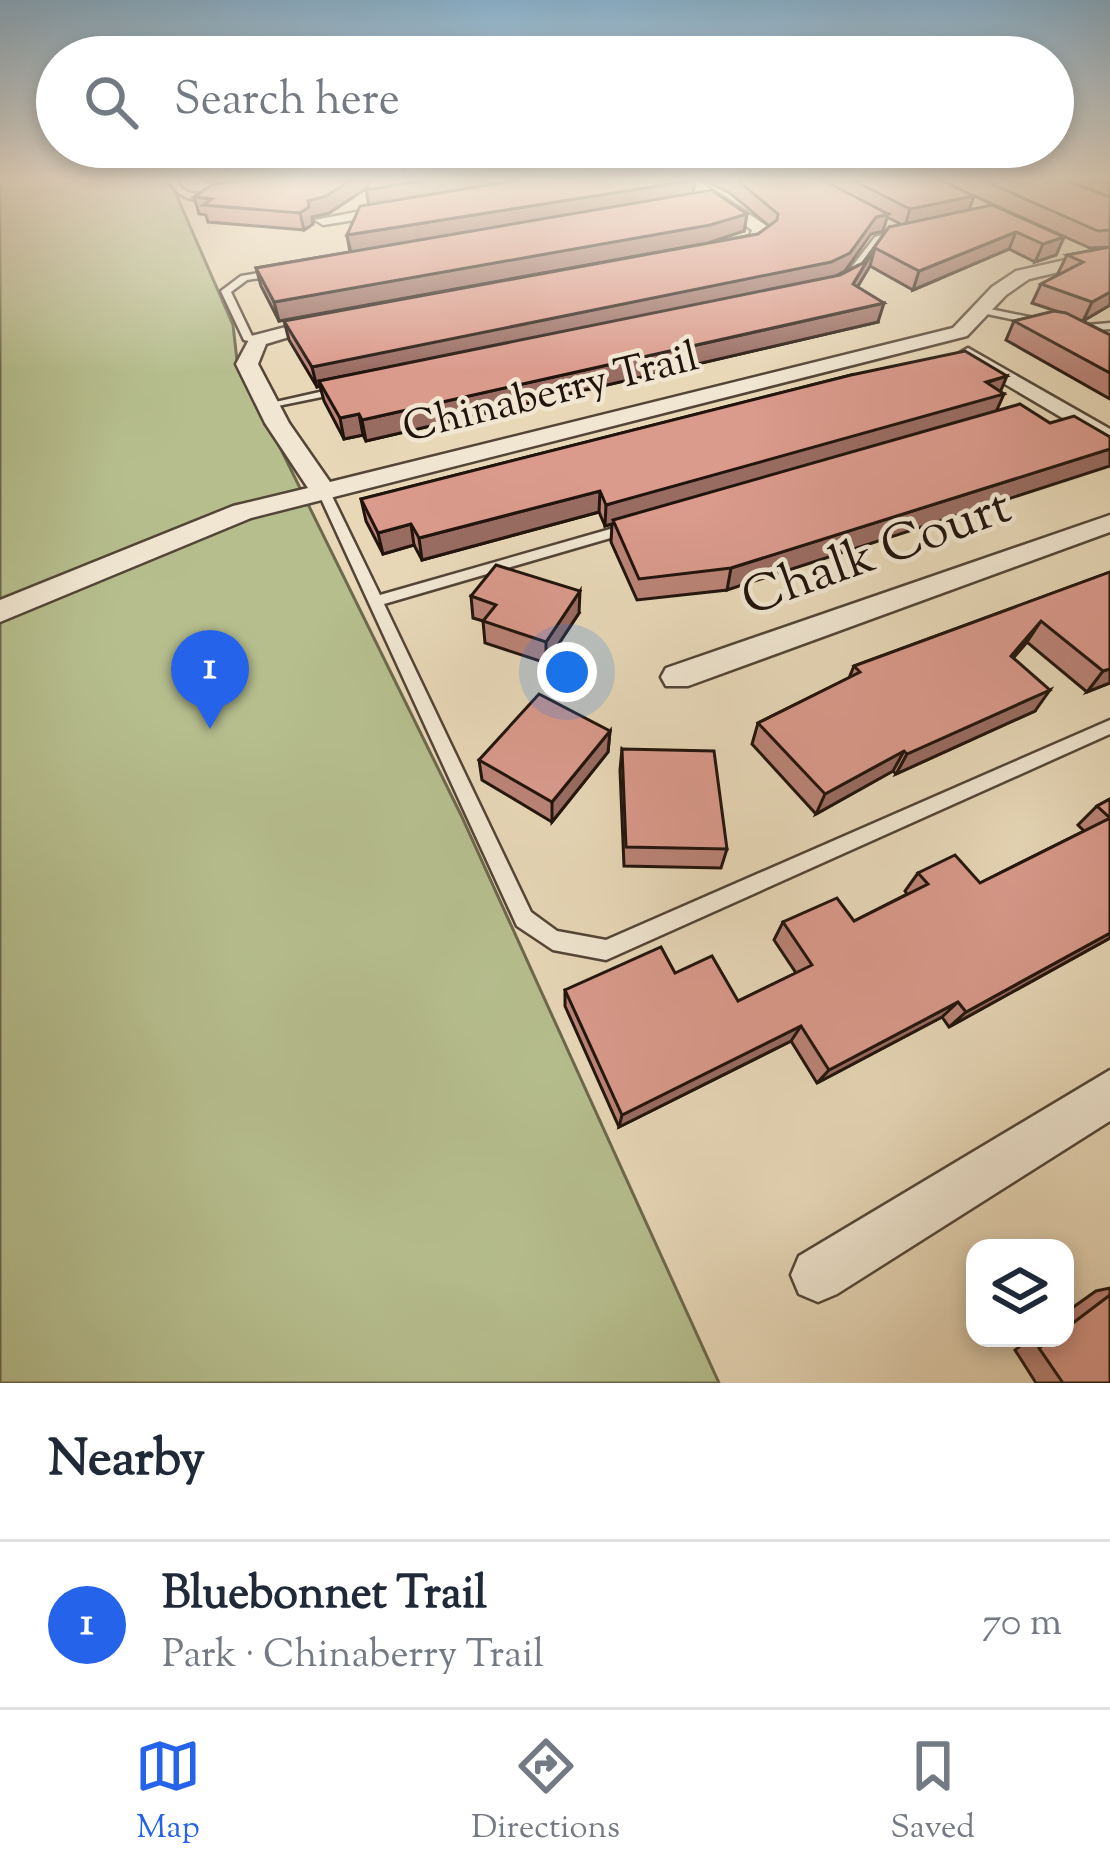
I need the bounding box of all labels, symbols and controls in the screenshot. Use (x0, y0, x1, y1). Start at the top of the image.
search box (36, 36, 1074, 168)
icon: search (78, 69, 144, 135)
text: Search here (174, 70, 400, 135)
street label: Chinaberry Trail (397, 329, 705, 461)
street label: Chalk Court (732, 473, 1022, 637)
pin: 1 (171, 630, 249, 729)
your location (537, 642, 597, 702)
map controls (966, 1239, 1074, 1347)
button: layers (966, 1239, 1074, 1347)
text: Nearby (48, 1425, 205, 1498)
text: Bluebonnet Trail (162, 1564, 487, 1629)
text: 1 (80, 1597, 94, 1653)
text: 70 m (982, 1597, 1062, 1653)
text: Park · Chinaberry Trail (162, 1629, 544, 1685)
tab: Map (135, 1733, 201, 1853)
tab: Directions (471, 1733, 620, 1853)
tab: Saved (890, 1733, 975, 1853)

